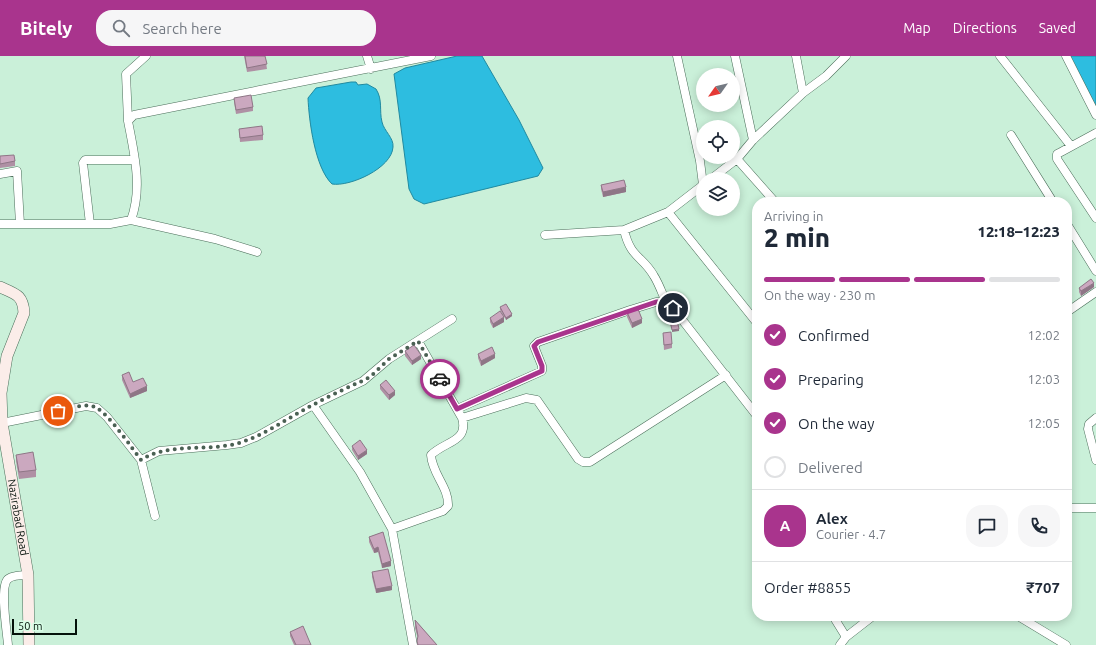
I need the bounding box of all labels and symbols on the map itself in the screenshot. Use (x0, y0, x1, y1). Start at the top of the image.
north arrow (696, 68, 740, 112)
pin (656, 291, 690, 325)
courier (420, 359, 460, 399)
pin (41, 394, 75, 428)
street label: Nazirabad Road (6, 478, 31, 557)
scale bar (12, 617, 77, 636)

